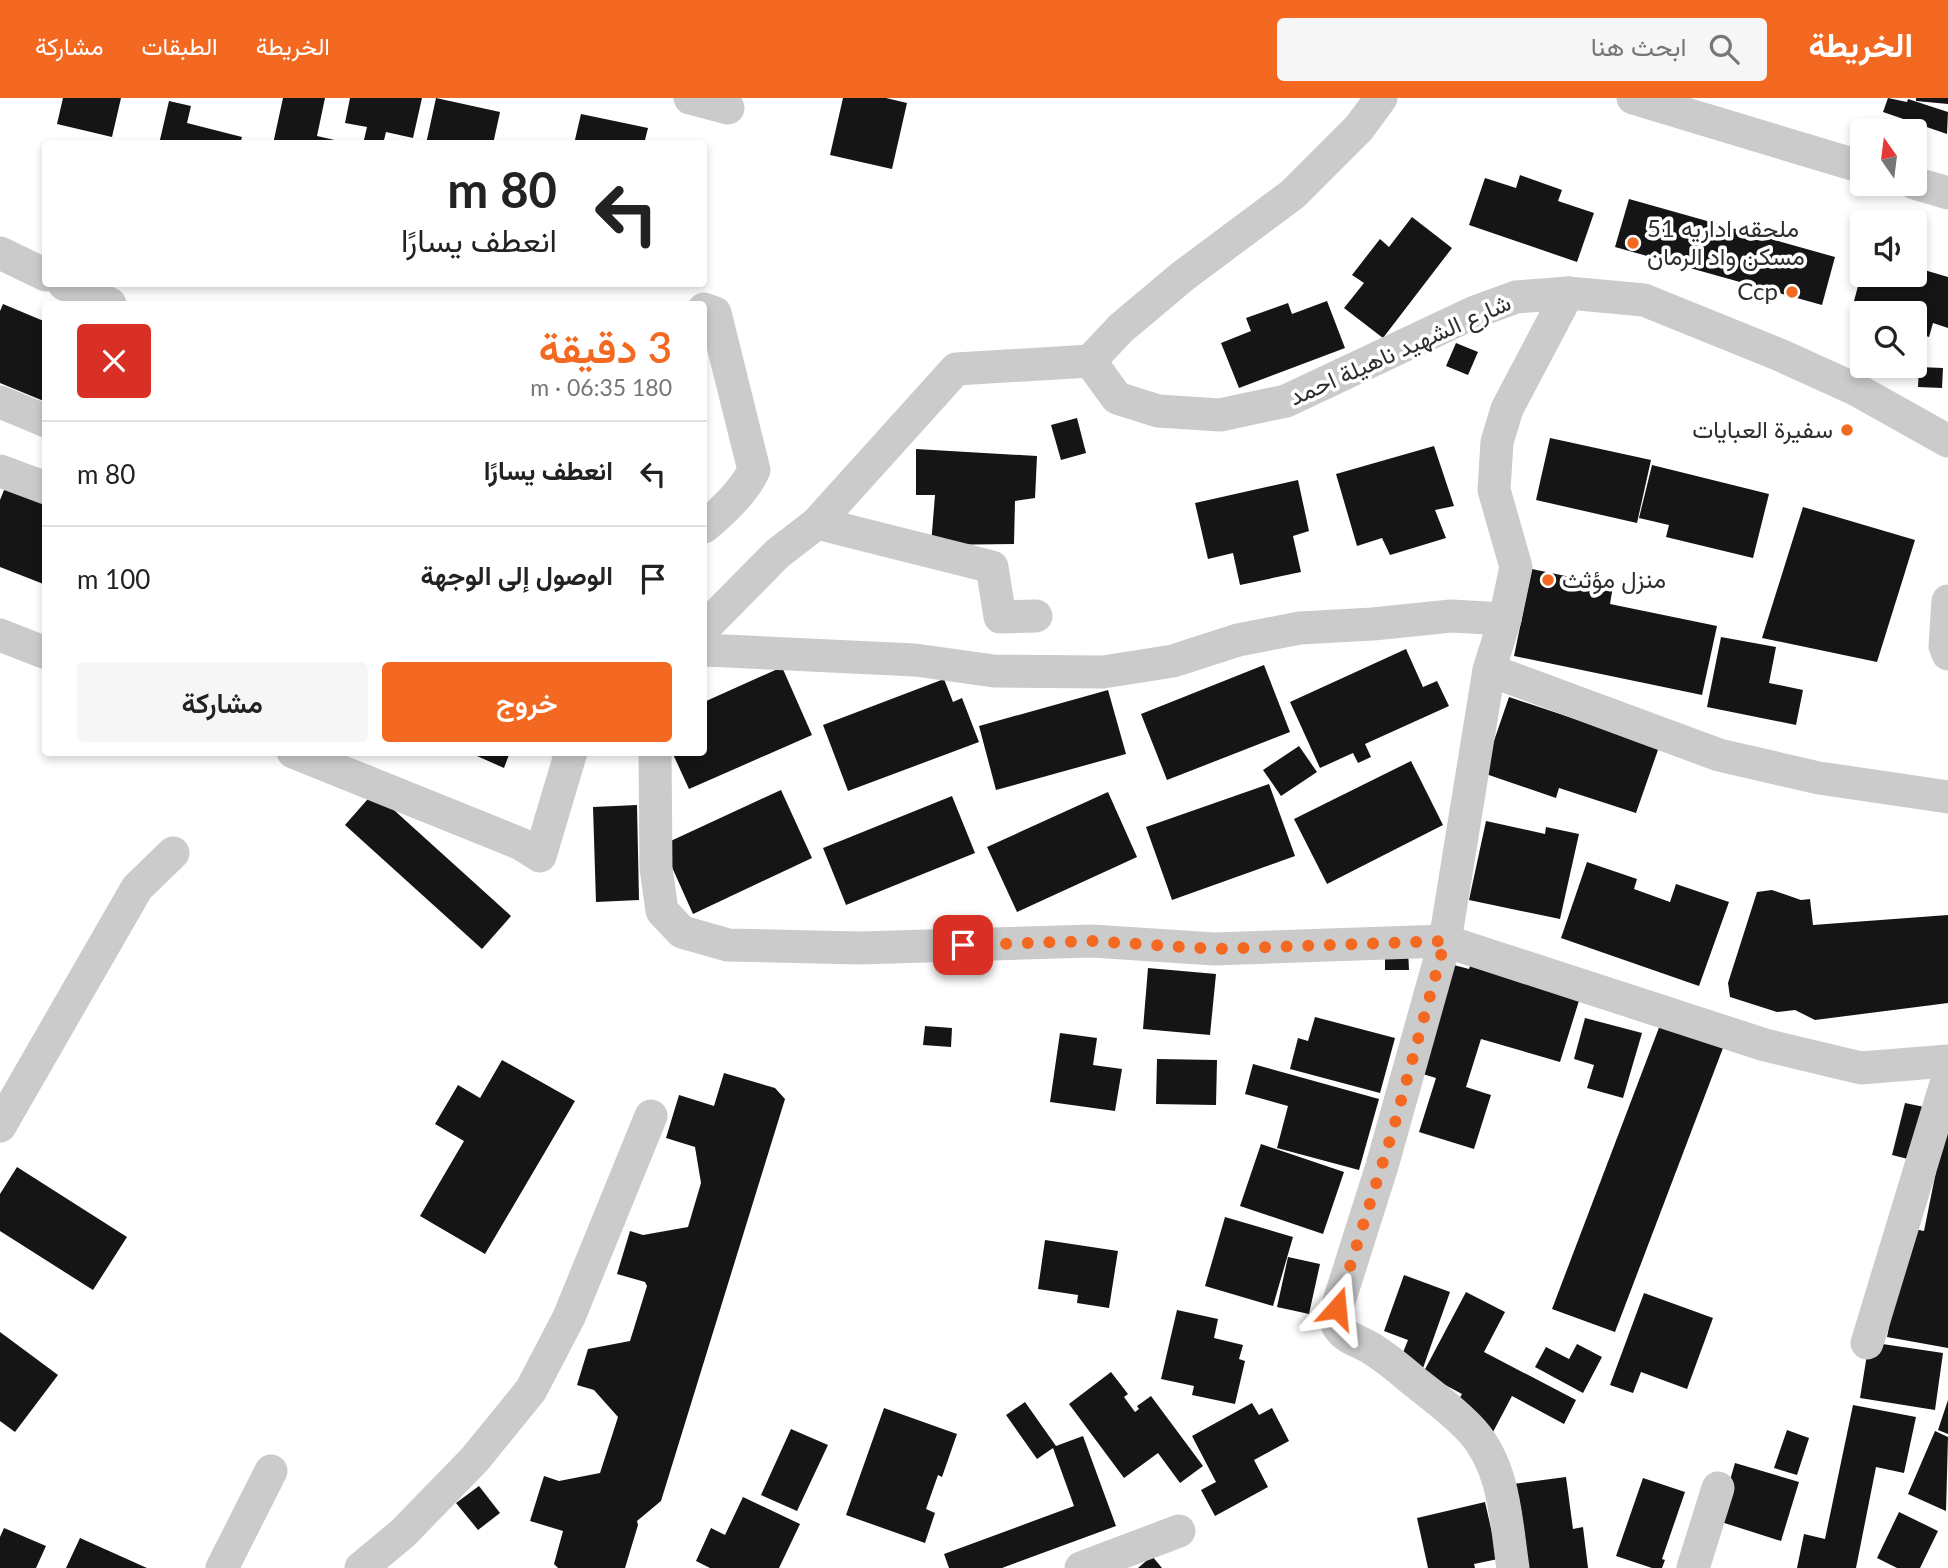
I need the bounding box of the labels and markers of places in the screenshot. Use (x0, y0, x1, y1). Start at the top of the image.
place label: ملحقه اداريه 51 مسكن واد الرمان (1647, 213, 1805, 272)
marker: ملحقه اداريه 51 مسكن واد الرمان (1625, 235, 1641, 251)
place label: Ccp (1737, 276, 1778, 305)
marker: Ccp (1784, 284, 1800, 300)
place label: سفيرة العبايات (1692, 414, 1833, 445)
marker: سفيرة العبايات (1839, 422, 1855, 438)
place label: منزل مؤثث (1562, 564, 1666, 595)
marker: منزل مؤثث (1540, 572, 1556, 588)
pin (933, 915, 993, 975)

